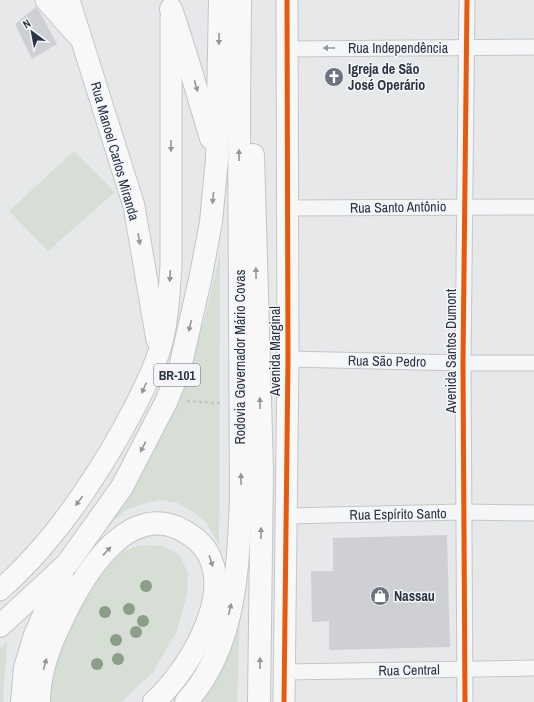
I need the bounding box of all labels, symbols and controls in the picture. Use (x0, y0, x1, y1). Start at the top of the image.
north arrow (12, 12, 52, 52)
text: N (20, 16, 33, 31)
one-way arrow (216, 33, 222, 46)
street label: Rua Independência (348, 39, 449, 57)
one-way arrow (322, 45, 335, 51)
place label: Igreja de São José Operário (348, 60, 425, 94)
church icon: Igreja de São José Operário (323, 66, 345, 88)
street label: Rua Manoel Carlos Miranda (87, 80, 144, 223)
one-way arrow (193, 80, 199, 92)
one-way arrow (168, 140, 174, 153)
one-way arrow (236, 148, 242, 161)
one-way arrow (210, 192, 216, 204)
street label: Rua Santo Antônio (350, 197, 446, 217)
one-way arrow (136, 233, 142, 245)
one-way arrow (253, 267, 260, 279)
street label: Rodovia Governador Mário Covas (231, 269, 249, 444)
one-way arrow (167, 270, 173, 283)
street label: Avenida Santos Dumont (442, 289, 460, 414)
street label: Avenida Marginal (266, 306, 284, 397)
one-way arrow (186, 320, 192, 332)
street label: Rua São Pedro (348, 351, 426, 371)
road number: BR-101 (154, 364, 200, 386)
one-way arrow (140, 382, 147, 394)
one-way arrow (257, 396, 263, 409)
one-way arrow (140, 441, 146, 452)
one-way arrow (237, 473, 244, 485)
one-way arrow (75, 495, 83, 506)
street label: Rua Espírito Santo (349, 504, 447, 524)
one-way arrow (258, 526, 264, 539)
one-way arrow (102, 546, 112, 556)
one-way arrow (208, 555, 214, 567)
shop icon: Nassau (369, 585, 391, 607)
place label: Nassau (394, 587, 435, 605)
one-way arrow (228, 602, 234, 615)
one-way arrow (42, 657, 48, 669)
one-way arrow (256, 657, 263, 669)
street label: Rua Central (378, 660, 440, 680)

